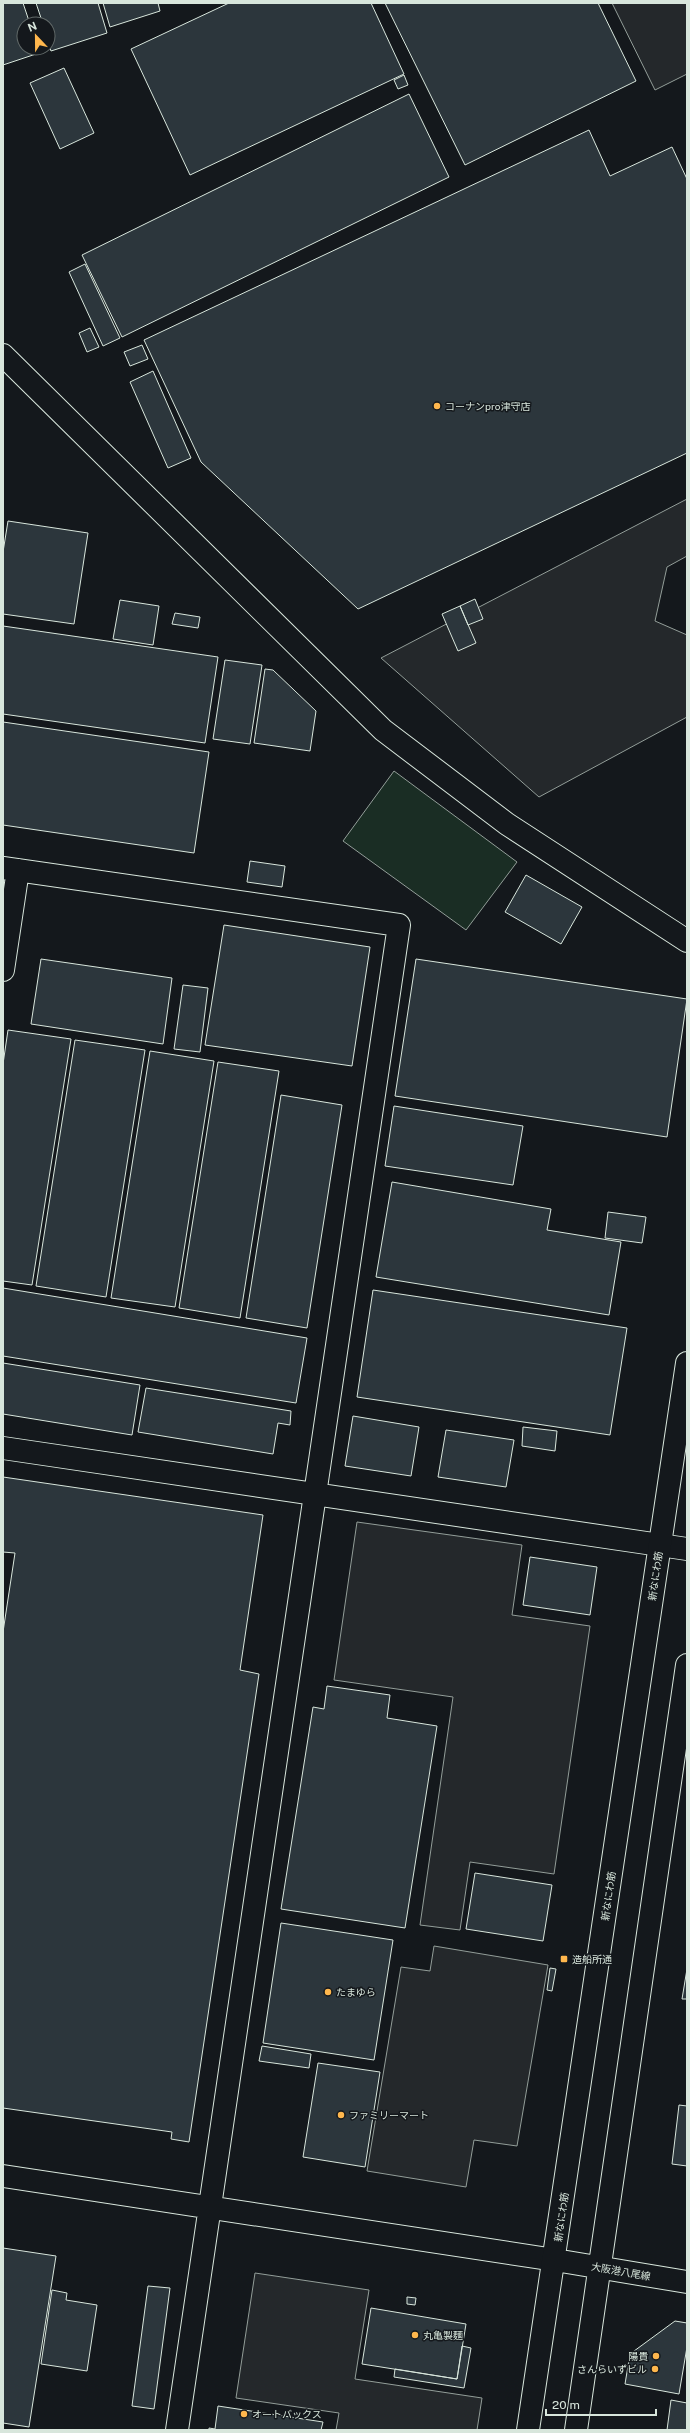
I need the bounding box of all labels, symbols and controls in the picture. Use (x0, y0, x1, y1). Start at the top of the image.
north arrow (16, 16, 56, 56)
text: N (26, 20, 38, 34)
place label: コーナンpro津守店 (445, 400, 530, 412)
marker: コーナンpro津守店 (432, 401, 442, 411)
street label: 新なにわ筋 (646, 1550, 664, 1602)
street label: 新なにわ筋 (599, 1870, 617, 1922)
place label: 造船所通 (572, 1953, 612, 1965)
marker: 造船所通 (559, 1954, 569, 1964)
place label: たまゆら (336, 1986, 376, 1998)
marker: たまゆら (323, 1987, 333, 1997)
place label: ファミリーマート (349, 2109, 429, 2121)
marker: ファミリーマート (336, 2110, 346, 2120)
street label: 新なにわ筋 (552, 2191, 570, 2243)
street label: 大阪港八尾線 (590, 2260, 652, 2282)
place label: 丸亀製麵 (423, 2329, 463, 2341)
marker: 丸亀製麵 (410, 2330, 420, 2340)
place label: 陽貴 (628, 2350, 648, 2362)
marker: 陽貴 (651, 2351, 661, 2361)
place label: さんらいずビル (577, 2363, 647, 2375)
marker: さんらいずビル (650, 2364, 660, 2374)
scale bar (546, 2391, 656, 2417)
text: 20 m (552, 2398, 580, 2412)
place label: オートバックス (252, 2408, 322, 2420)
marker: オートバックス (239, 2409, 249, 2419)

